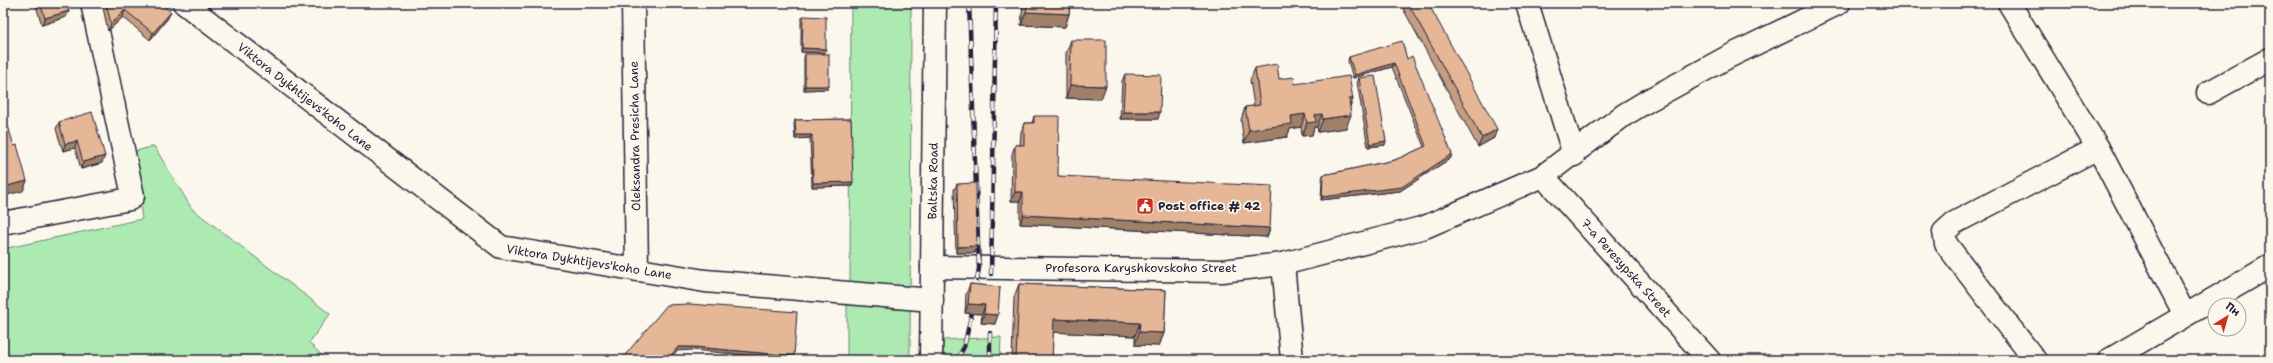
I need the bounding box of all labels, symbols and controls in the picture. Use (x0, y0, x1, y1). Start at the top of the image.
street label: Viktora Dykhtijevs'koho Lane (234, 39, 376, 155)
street label: Oleksandra Presicha Lane (626, 61, 644, 211)
street label: Baltska Road (924, 142, 942, 220)
public building icon: Post office # 42 (1135, 196, 1155, 216)
place label: Post office # 42 (1158, 198, 1261, 214)
street label: 7-a Peresypska Street (1577, 215, 1675, 321)
street label: Viktora Dykhtijevs'koho Lane (505, 241, 673, 283)
street label: Profesora Karyshkovskoho Street (1045, 260, 1237, 276)
north arrow (2207, 297, 2247, 337)
text: Пн (2222, 299, 2243, 320)

